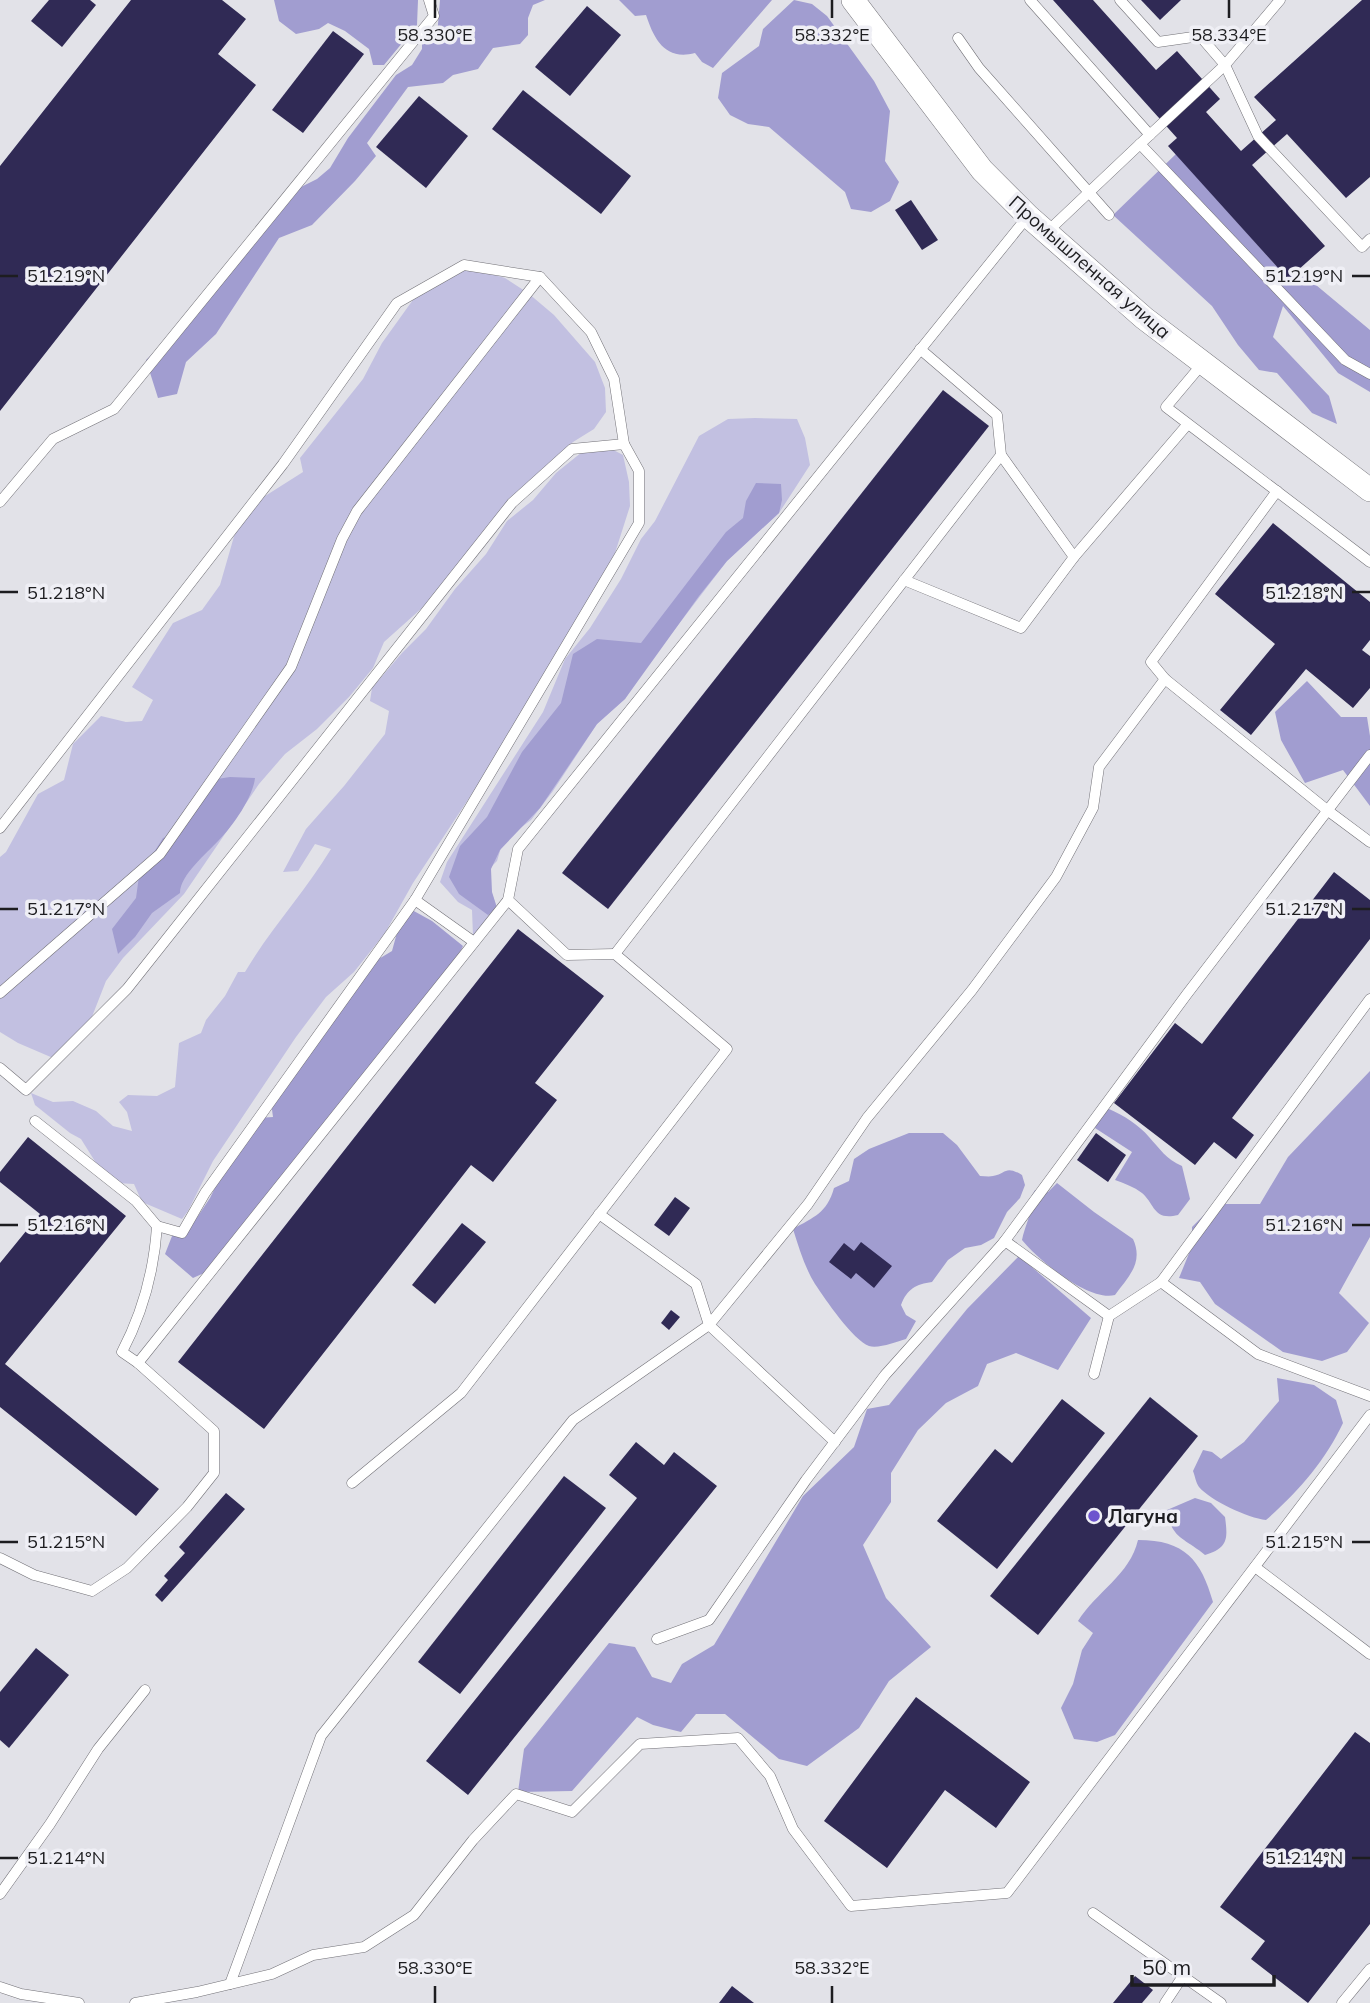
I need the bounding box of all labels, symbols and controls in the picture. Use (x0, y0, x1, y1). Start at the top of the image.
text: 58.330°E (397, 23, 473, 46)
text: 58.332°E (794, 23, 870, 46)
text: 58.334°E (1191, 23, 1267, 46)
street label: Промышленная улица (1004, 190, 1176, 344)
text: 51.219°N (27, 264, 105, 287)
text: 51.219°N (1265, 264, 1343, 287)
text: 51.218°N (27, 581, 105, 604)
text: 51.218°N (1265, 581, 1343, 604)
text: 51.217°N (27, 897, 105, 920)
text: 51.217°N (1265, 897, 1343, 920)
text: 51.216°N (27, 1213, 105, 1236)
text: 51.216°N (1265, 1213, 1343, 1236)
place label: Лагуна (1108, 1504, 1178, 1528)
marker: Лагуна (1086, 1508, 1102, 1524)
text: 51.215°N (27, 1530, 105, 1553)
text: 51.215°N (1265, 1530, 1343, 1553)
text: 51.214°N (27, 1846, 105, 1869)
text: 51.214°N (1265, 1846, 1343, 1869)
scale bar (1132, 1944, 1274, 1988)
text: 50 m (1142, 1954, 1191, 1980)
text: 58.330°E (397, 1956, 473, 1979)
text: 58.332°E (794, 1956, 870, 1979)

